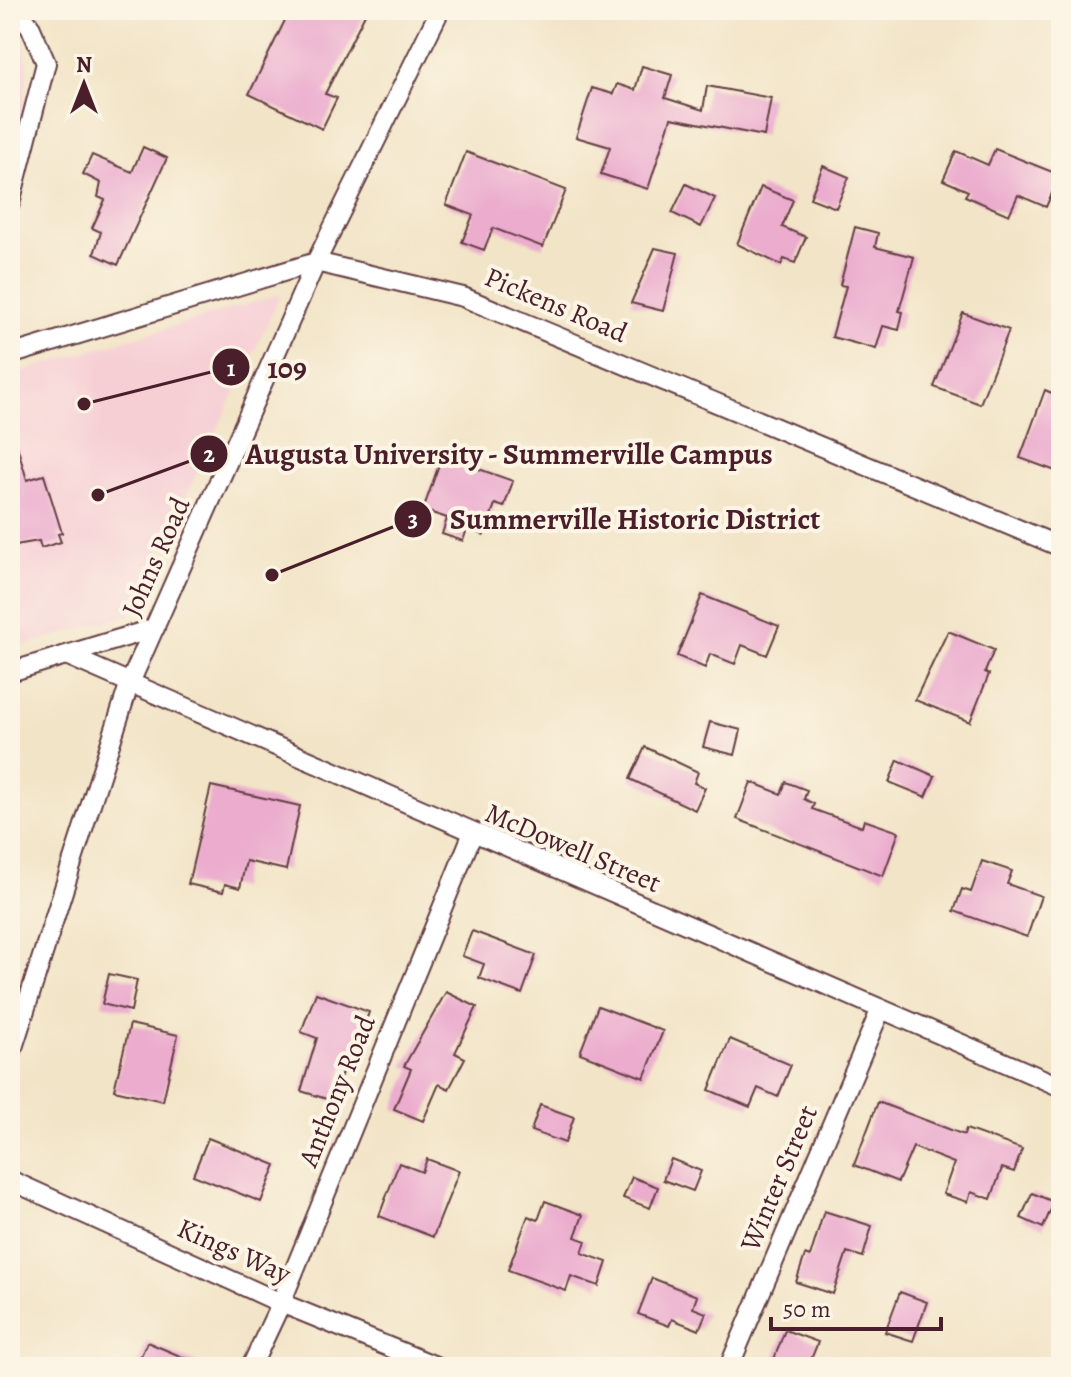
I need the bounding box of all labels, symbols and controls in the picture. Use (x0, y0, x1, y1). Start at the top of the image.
north arrow (44, 44, 124, 124)
text: N (76, 50, 92, 80)
street label: Pickens Road (479, 258, 634, 352)
callout: 109 (211, 340, 323, 394)
text: 109 (267, 348, 307, 388)
text: 1 (227, 352, 236, 384)
callout: Augusta University - Summerville Campus (189, 427, 789, 481)
text: Augusta University - Summerville Campus (244, 434, 773, 474)
text: 2 (203, 438, 215, 470)
street label: Johns Road (113, 490, 200, 623)
callout: Summerville Historic District (393, 492, 836, 546)
text: Summerville Historic District (450, 499, 820, 539)
text: 3 (408, 503, 418, 535)
street label: McDowell Street (479, 794, 667, 902)
street label: Anthony Road (289, 1009, 385, 1173)
street label: Winter Street (731, 1099, 827, 1258)
street label: Kings Way (171, 1209, 297, 1293)
scale bar (771, 1281, 941, 1331)
text: 50 m (783, 1293, 831, 1325)

